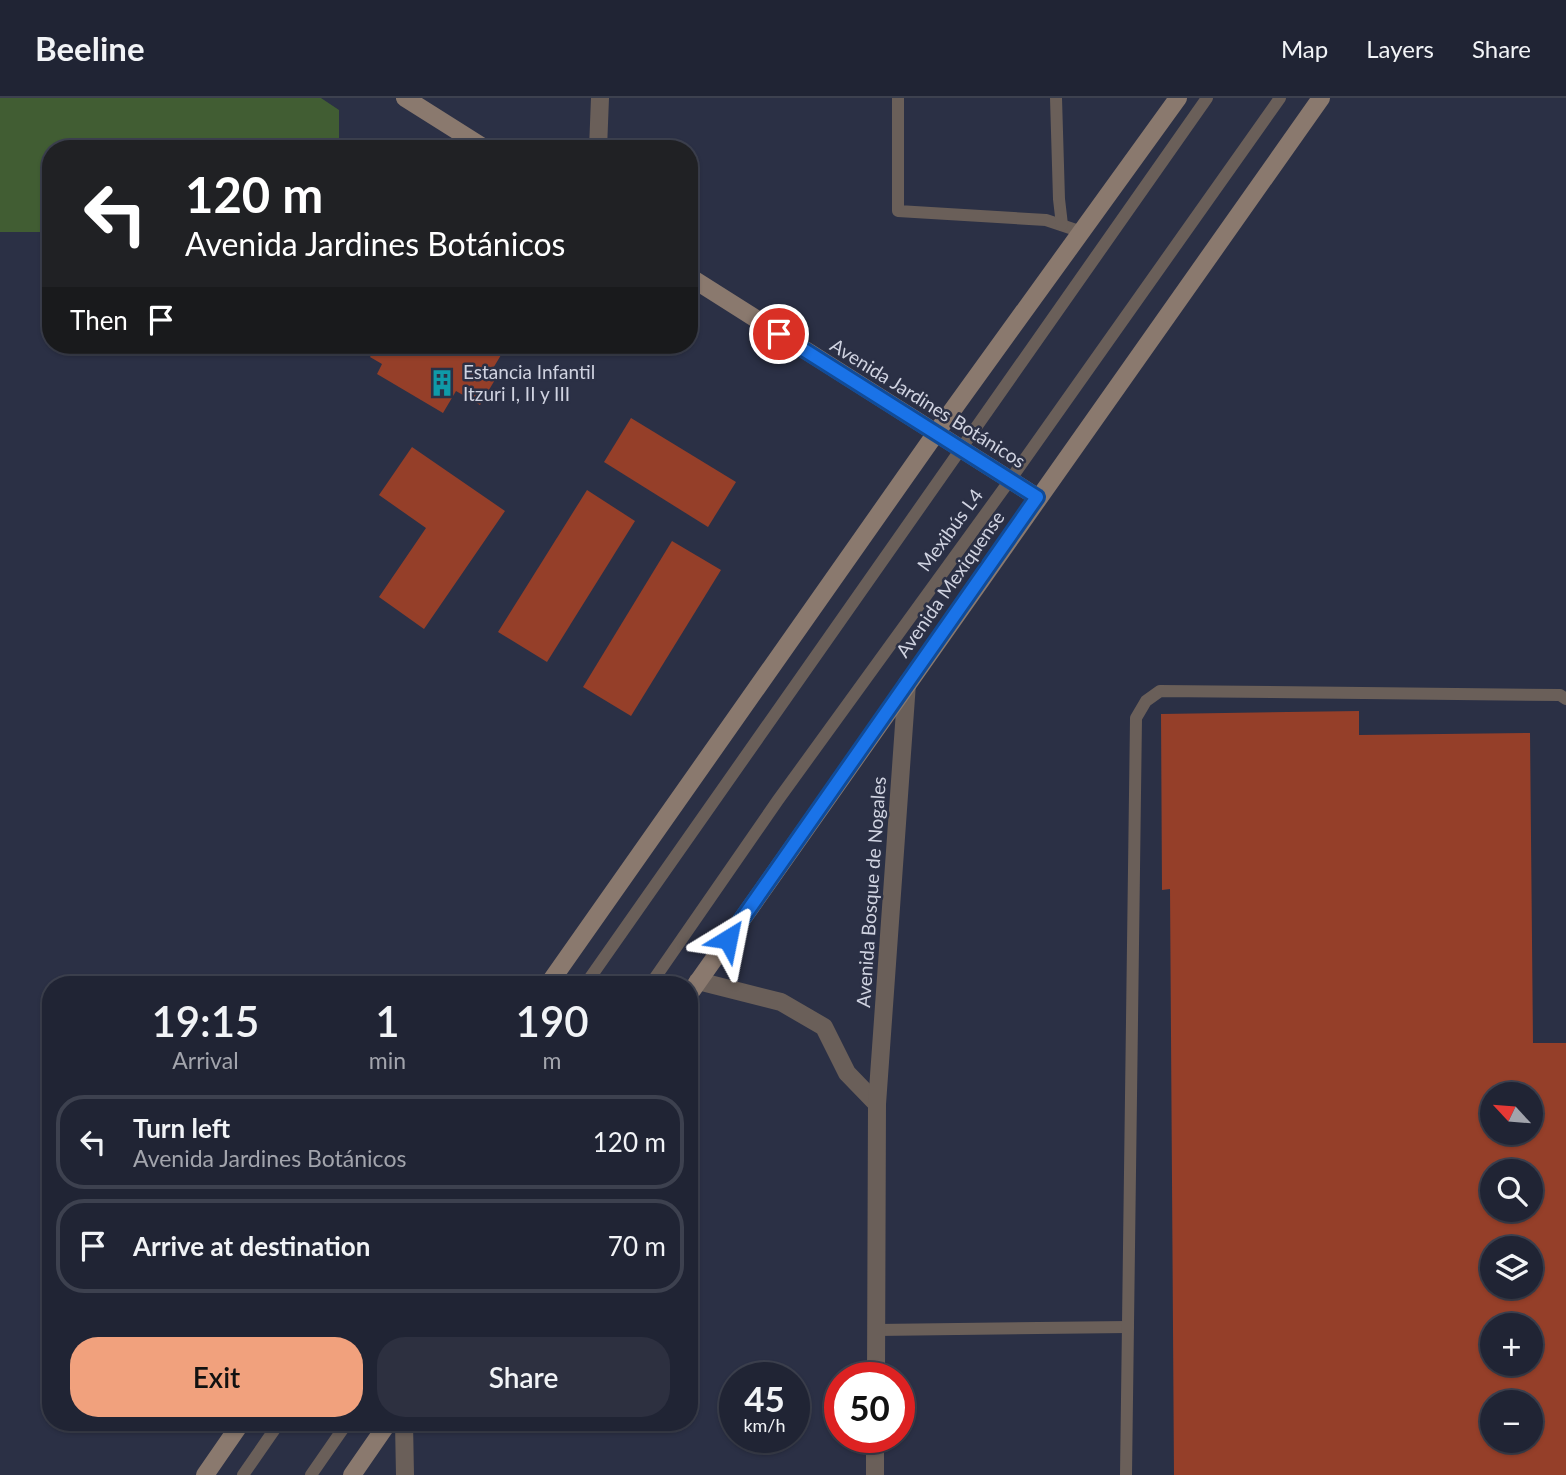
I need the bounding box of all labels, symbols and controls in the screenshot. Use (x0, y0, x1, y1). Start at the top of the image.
text: Beeline (35, 28, 145, 68)
text: Map (1281, 34, 1328, 63)
text: Layers (1366, 34, 1434, 63)
text: Share (1472, 34, 1531, 63)
text: 120 m (185, 165, 323, 223)
icon: left (70, 168, 161, 259)
text: Avenida Jardines Botánicos (185, 224, 565, 263)
icon: arrive (142, 301, 180, 339)
text: Then (70, 304, 128, 336)
pin (749, 304, 809, 364)
icon: arrive (760, 315, 798, 353)
street label: Avenida Jardines Botánicos (826, 333, 1030, 472)
place label: Estancia Infantil Itzuri I, II y III (463, 360, 595, 405)
building icon: Estancia Infantil Itzuri I, II y III (427, 368, 457, 398)
street label: Mexibús L4 (912, 484, 987, 575)
street label: Avenida Mexiquense (891, 506, 1009, 661)
street label: Avenida Bosque de Nogales (851, 776, 890, 1008)
position arrow (691, 902, 765, 976)
text: 19:15 (151, 996, 259, 1046)
text: 1 (375, 996, 400, 1046)
text: 190 (516, 996, 589, 1046)
text: Arrival (172, 1046, 239, 1074)
text: min (369, 1046, 406, 1074)
text: m (543, 1046, 562, 1074)
north arrow (1480, 1082, 1544, 1144)
map controls (1480, 1082, 1543, 1453)
text: Turn left (133, 1112, 230, 1144)
icon: left (74, 1123, 112, 1161)
text: 120 m (593, 1126, 666, 1158)
text: Avenida Jardines Botánicos (133, 1144, 406, 1172)
button: search (1480, 1159, 1543, 1222)
icon: arrive (74, 1227, 112, 1265)
text: Arrive at destination (133, 1230, 370, 1262)
text: 70 m (608, 1230, 666, 1262)
button: layers (1480, 1236, 1543, 1299)
button: + (1480, 1313, 1543, 1376)
button: Exit (70, 1337, 363, 1417)
button: Share (377, 1337, 670, 1417)
speed limit sign: 50 (824, 1362, 915, 1453)
text: 45 (744, 1377, 785, 1419)
button: − (1480, 1390, 1543, 1453)
text: km/h (743, 1414, 786, 1436)

